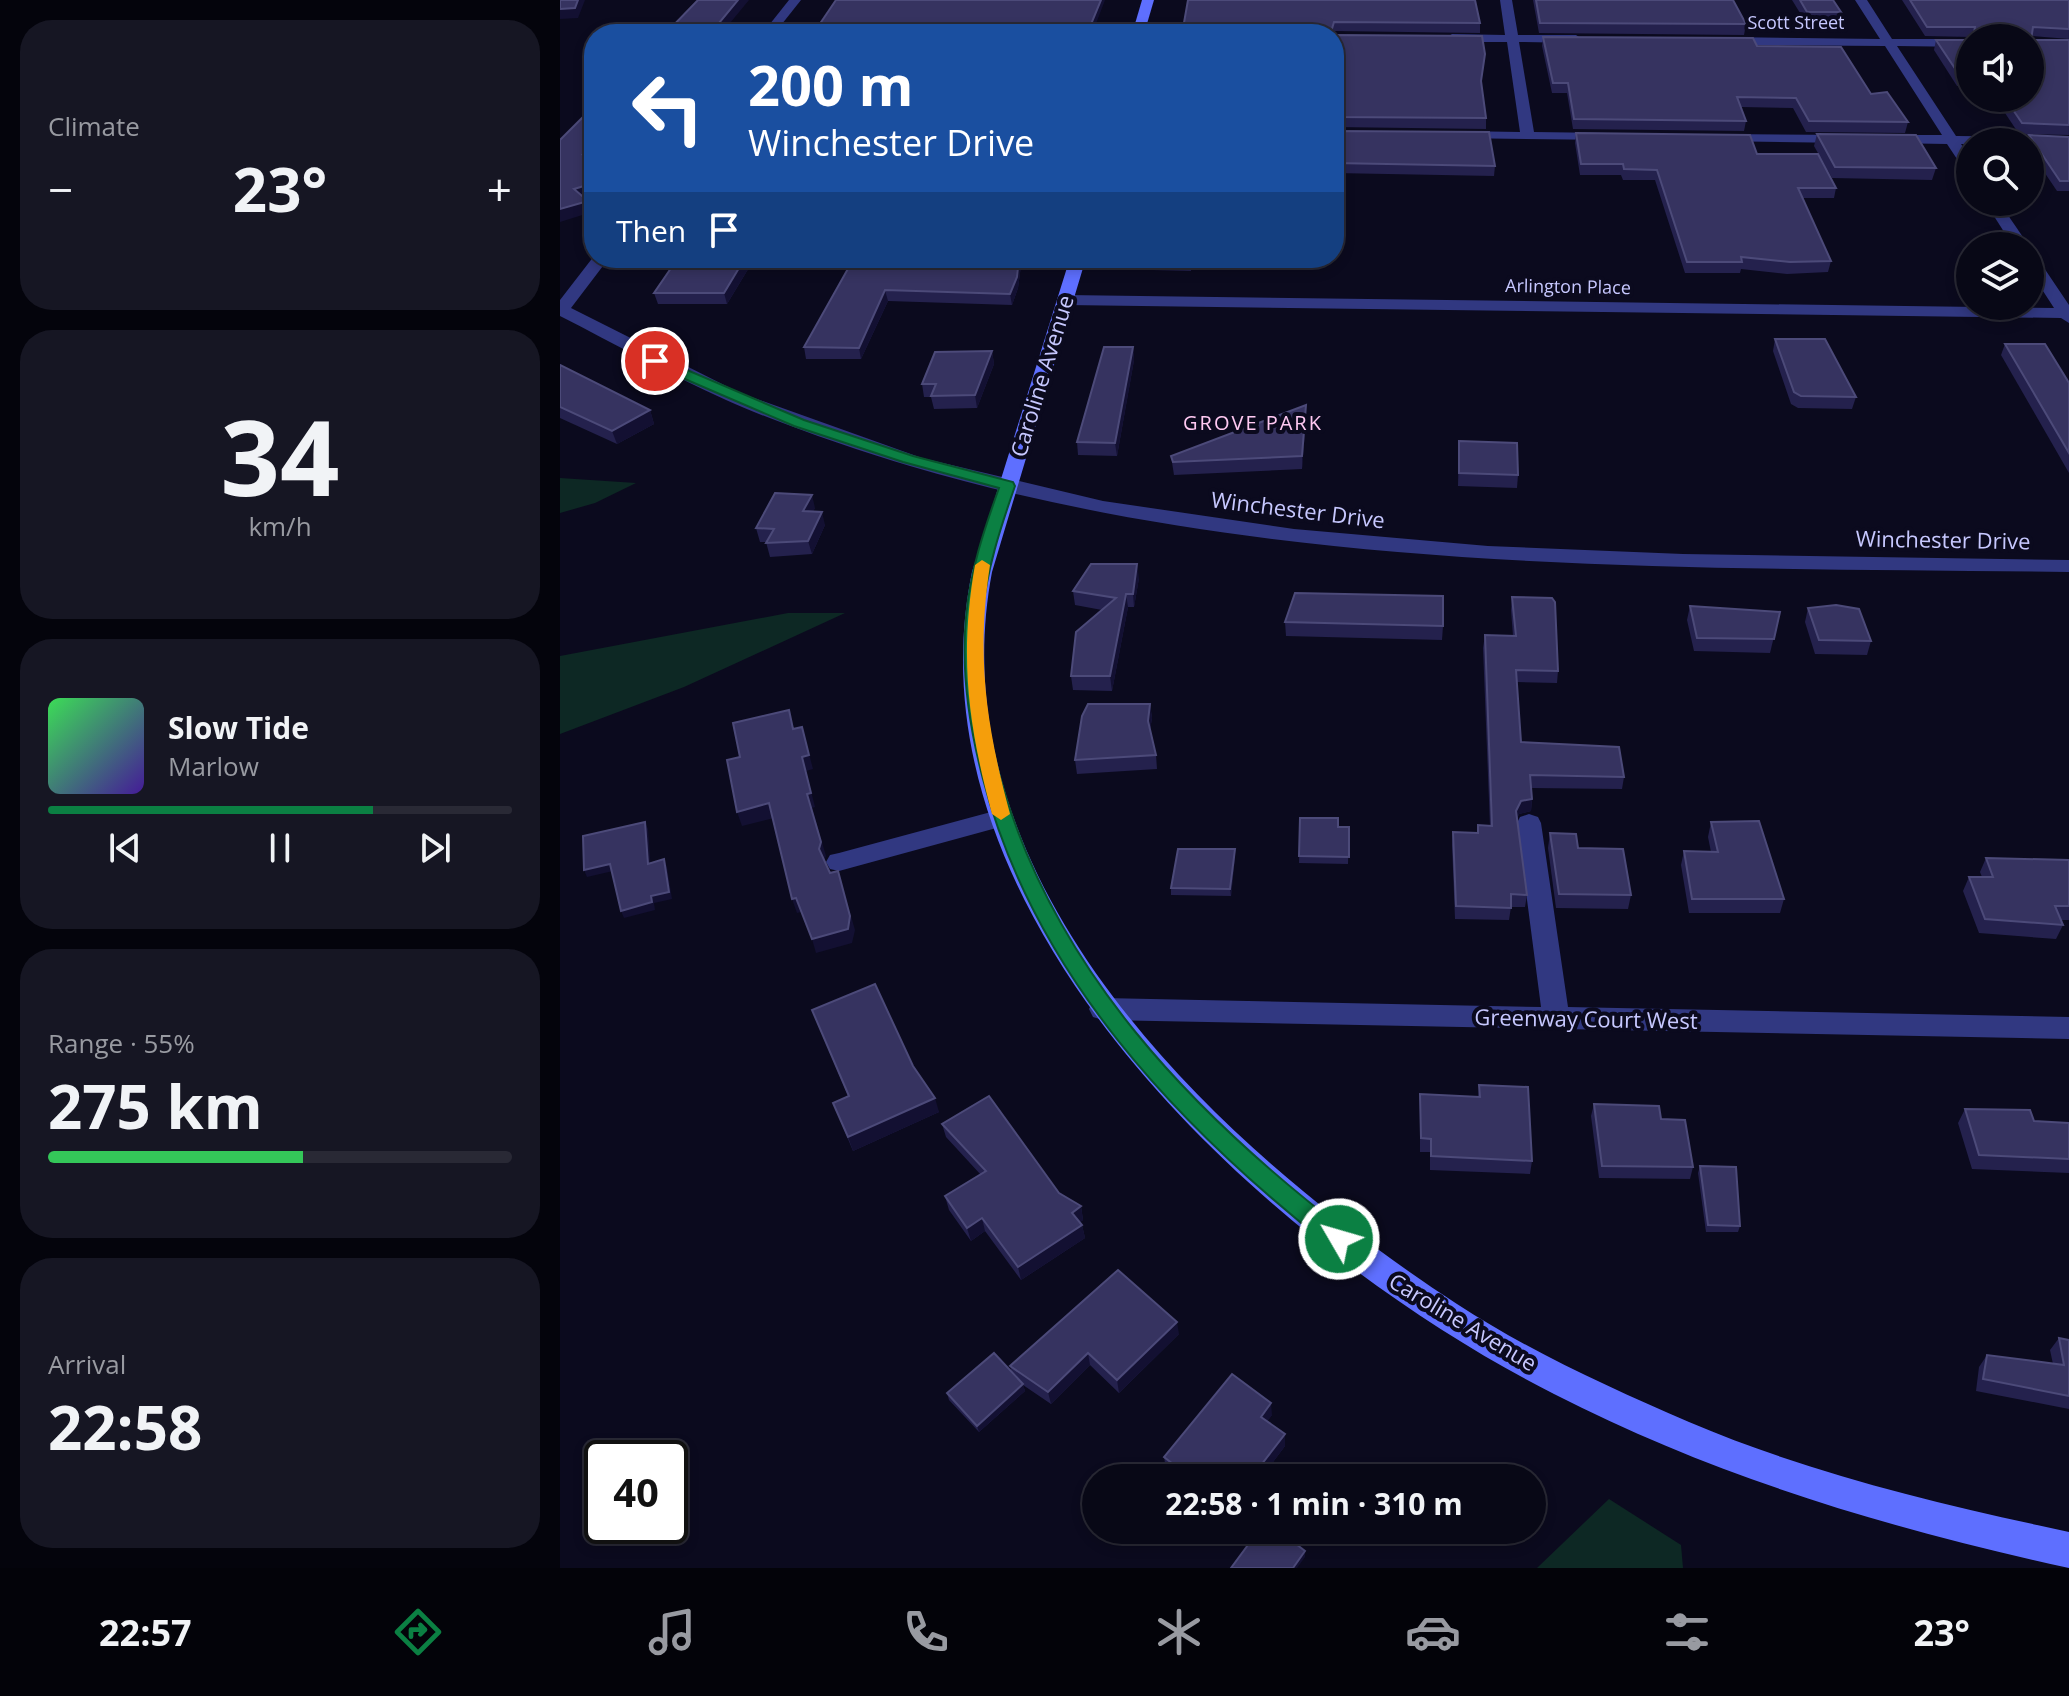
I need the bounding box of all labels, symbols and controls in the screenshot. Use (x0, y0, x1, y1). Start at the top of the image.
street label: Scott Street (1747, 10, 1845, 34)
map controls (1956, 24, 2044, 320)
button: sound (1956, 24, 2044, 112)
text: 200 m (748, 46, 914, 122)
icon: left (616, 56, 720, 160)
text: Climate (48, 108, 140, 144)
text: Winchester Drive (748, 118, 1034, 167)
button: search (1956, 128, 2044, 216)
text: 23° (233, 148, 327, 230)
text: − (48, 159, 73, 219)
text: + (487, 159, 512, 219)
icon: arrive (702, 208, 746, 252)
text: Then (616, 210, 686, 251)
button: layers (1956, 232, 2044, 320)
street label: Arlington Place (1505, 273, 1631, 299)
street label: Caroline Avenue (1002, 291, 1080, 460)
pin (621, 327, 689, 395)
icon: arrive (633, 339, 677, 383)
text: 34 (221, 385, 339, 526)
district label: GROVE PARK (1183, 409, 1323, 436)
street label: Winchester Drive (1209, 483, 1387, 535)
text: km/h (248, 508, 312, 544)
street label: Winchester Drive (1855, 522, 2031, 556)
text: Slow Tide (168, 707, 309, 748)
text: Marlow (168, 748, 259, 784)
icon: previous (103, 826, 147, 870)
icon: pause (258, 826, 302, 870)
icon: next (413, 826, 457, 870)
street label: Greenway Court West (1474, 1001, 1698, 1035)
text: Range · 55% (48, 1025, 195, 1061)
text: 275 km (48, 1065, 263, 1147)
position arrow (1297, 1197, 1381, 1281)
street label: Caroline Avenue (1384, 1265, 1543, 1377)
text: Arrival (48, 1346, 126, 1382)
text: 22:58 (48, 1386, 202, 1468)
speed limit sign: 40 (584, 1440, 688, 1544)
text: 22:58 · 1 min · 310 m (1165, 1483, 1463, 1524)
icon: directions (390, 1604, 446, 1660)
icon: music (644, 1604, 700, 1660)
icon: phone (898, 1604, 954, 1660)
icon: climate (1151, 1604, 1207, 1660)
icon: car (1405, 1604, 1461, 1660)
icon: filters (1659, 1604, 1715, 1660)
text: 22:57 (99, 1608, 192, 1657)
text: 23° (1913, 1608, 1970, 1657)

